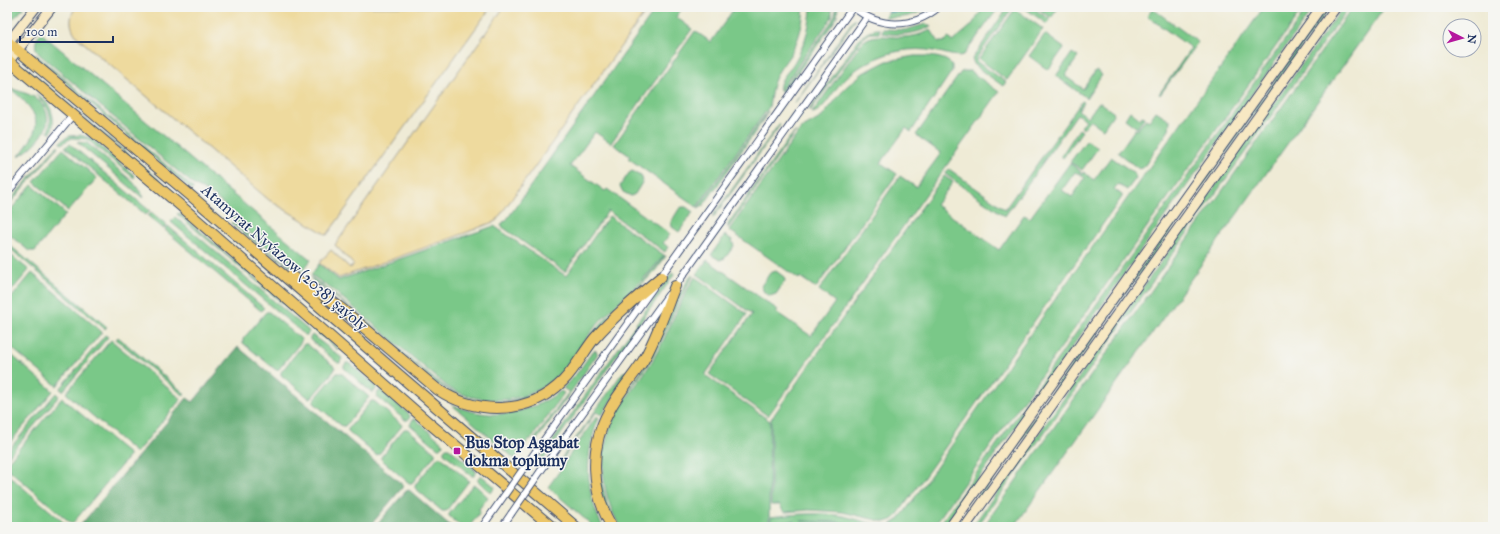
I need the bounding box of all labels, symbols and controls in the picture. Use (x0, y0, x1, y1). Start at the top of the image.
scale bar (20, 18, 113, 44)
north arrow (1442, 18, 1482, 58)
text: 100 m (26, 25, 57, 39)
text: N (1464, 34, 1478, 45)
street label: Atamyrat Nyýazow (2038) şaýoly (196, 179, 372, 336)
place label: Bus Stop Aşgabat dokma toplumy (465, 433, 579, 471)
marker: Bus Stop Aşgabat dokma toplumy (452, 446, 462, 456)

